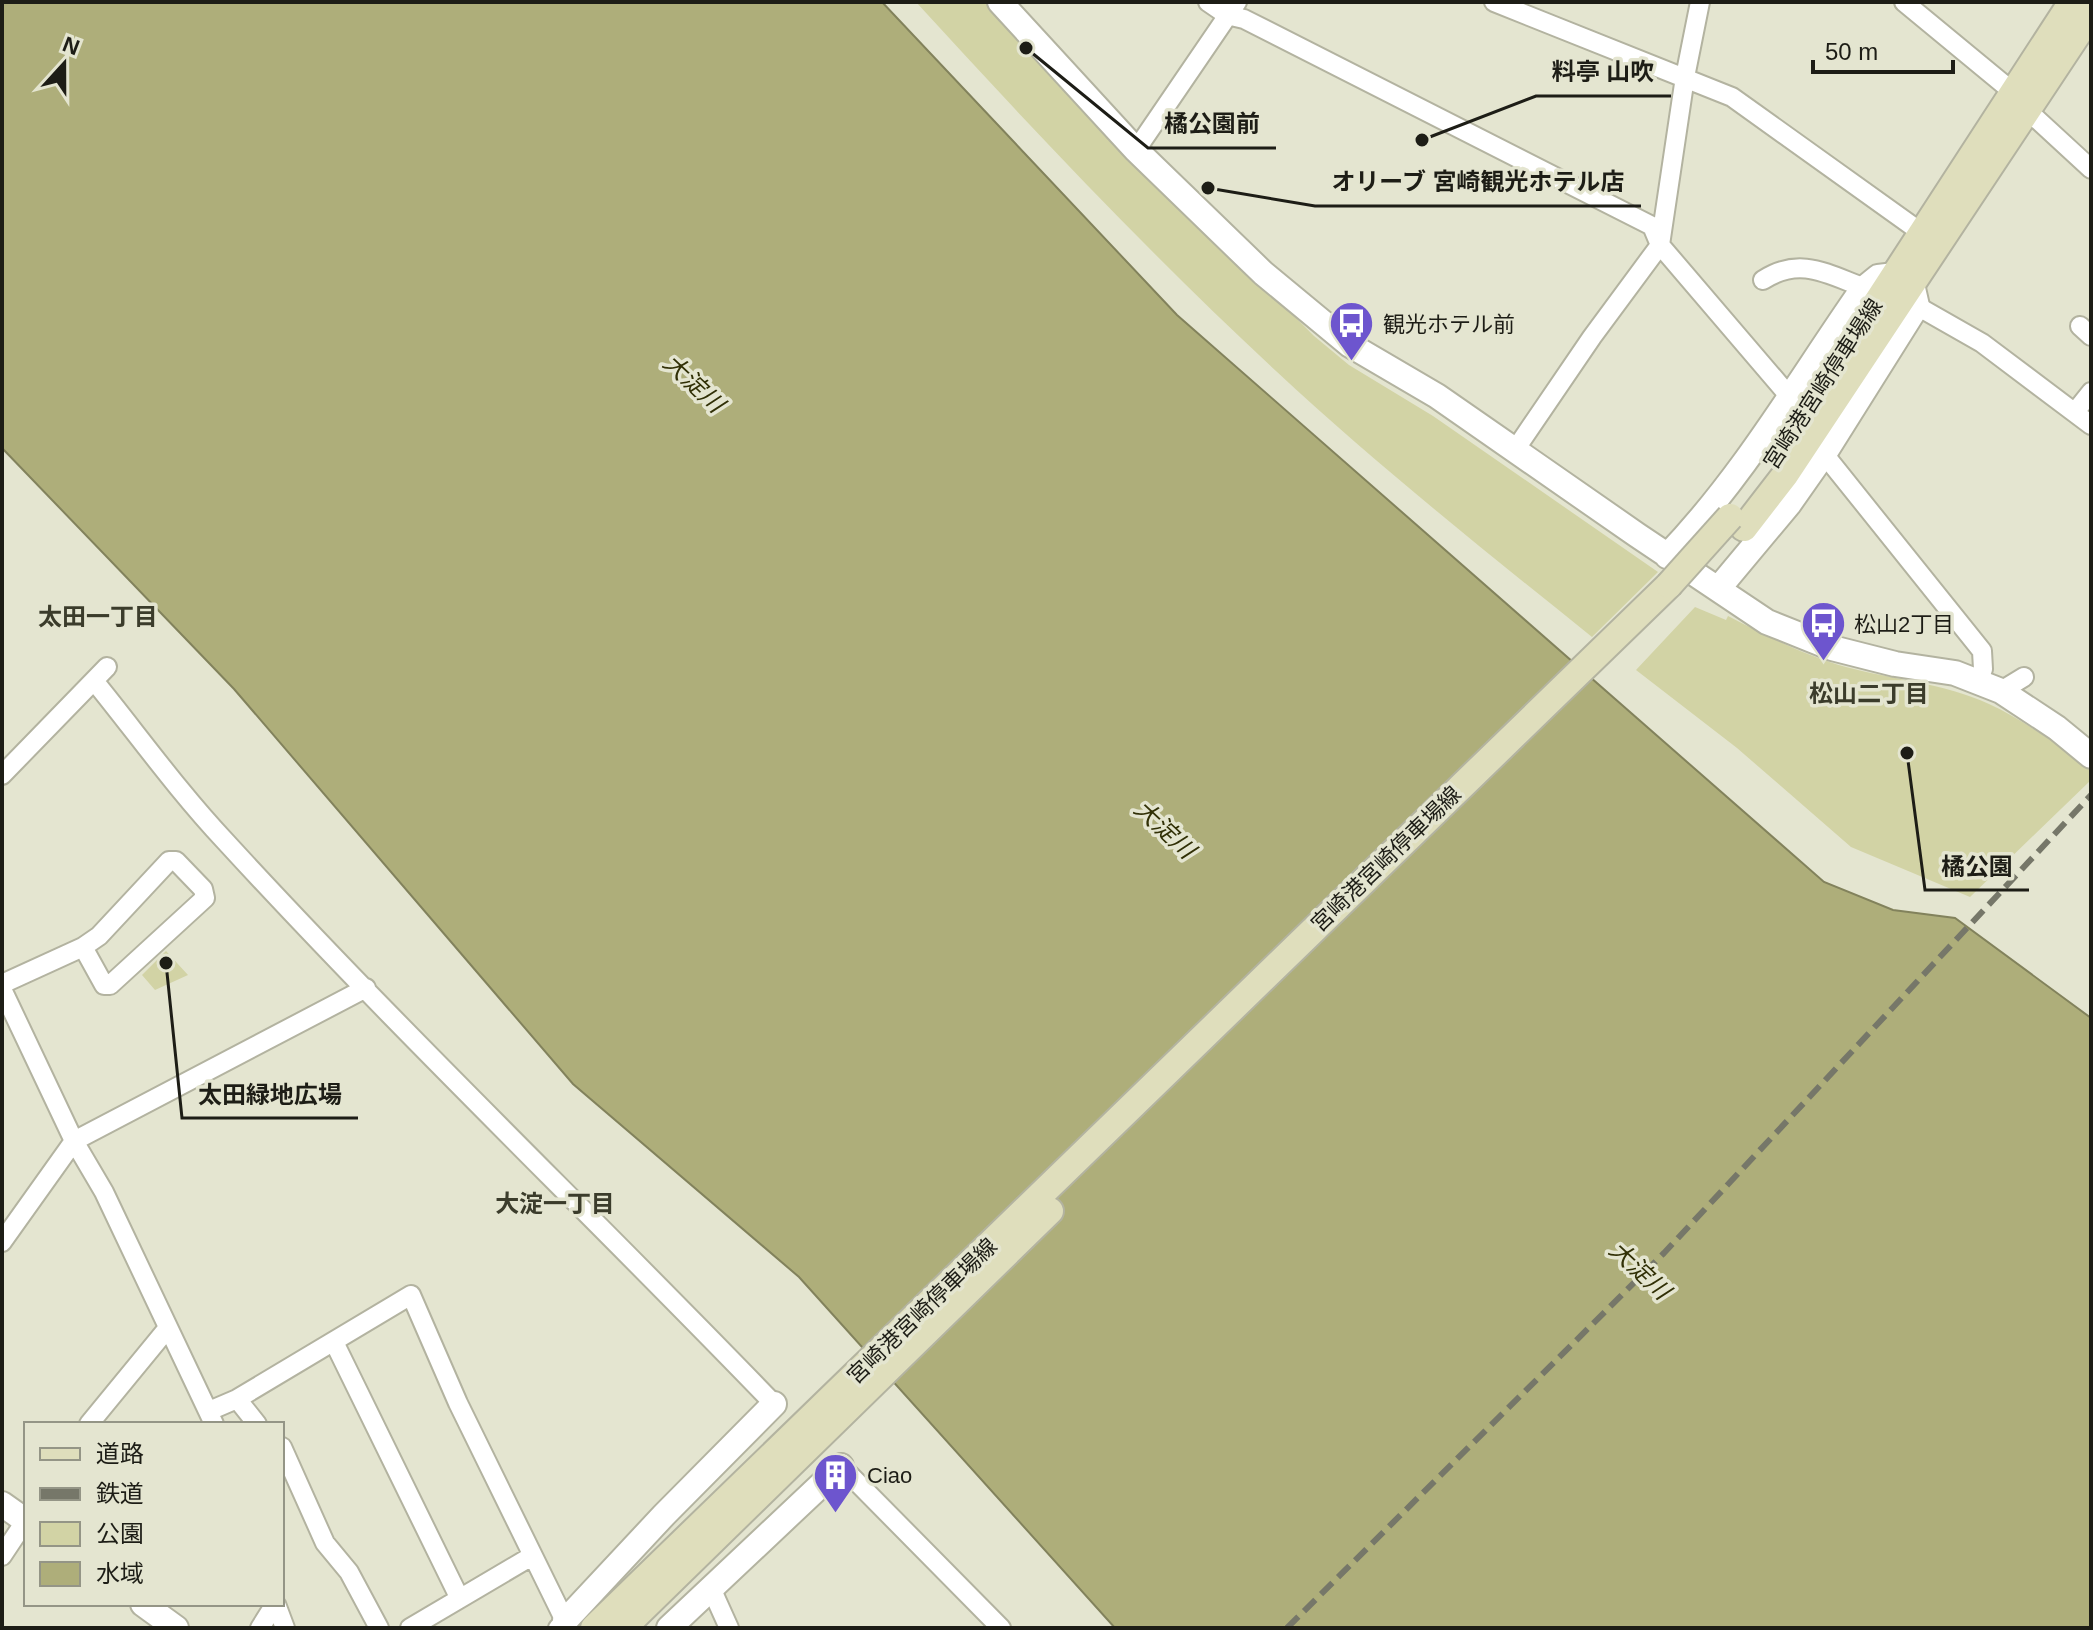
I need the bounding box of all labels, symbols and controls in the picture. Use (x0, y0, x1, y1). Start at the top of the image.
north arrow (24, 24, 104, 104)
scale bar (1813, 24, 1953, 74)
text: N (59, 31, 83, 60)
text: 50 m (1825, 38, 1878, 65)
callout: 料亭 山吹 (1536, 48, 1671, 96)
text: 料亭 山吹 (1552, 58, 1654, 85)
callout: 橘公園前 (1148, 100, 1276, 148)
text: 橘公園前 (1164, 110, 1260, 137)
callout: オリーブ 宮崎観光ホテル店 (1315, 158, 1641, 206)
text: オリーブ 宮崎観光ホテル店 (1331, 168, 1625, 195)
street label: 宮崎港宮崎停車場線 (1759, 294, 1887, 474)
bus stop icon: 観光ホテル前 (1328, 300, 1376, 363)
place label: 観光ホテル前 (1383, 312, 1515, 337)
water label: 大淀川 (658, 349, 732, 419)
bus stop icon: 松山2丁目 (1799, 600, 1847, 663)
district label: 太田一丁目 (38, 603, 158, 630)
place label: 松山2丁目 (1854, 612, 1954, 637)
district label: 松山二丁目 (1809, 680, 1929, 707)
street label: 宮崎港宮崎停車場線 (1306, 781, 1466, 937)
water label: 大淀川 (1129, 795, 1203, 865)
callout: 橘公園 (1925, 842, 2029, 890)
text: 橘公園 (1941, 853, 2013, 880)
callout: 太田緑地広場 (182, 1070, 358, 1118)
text: 太田緑地広場 (198, 1081, 342, 1108)
district label: 大淀一丁目 (495, 1190, 615, 1217)
street label: 宮崎港宮崎停車場線 (842, 1233, 1002, 1389)
water label: 大淀川 (1604, 1236, 1678, 1306)
legend (24, 1422, 284, 1606)
text: 道路 (96, 1440, 144, 1467)
building icon: Ciao (812, 1451, 860, 1514)
place label: Ciao (867, 1463, 912, 1488)
text: 鉄道 (96, 1480, 144, 1507)
text: 公園 (96, 1520, 144, 1547)
text: 水域 (96, 1560, 144, 1587)

